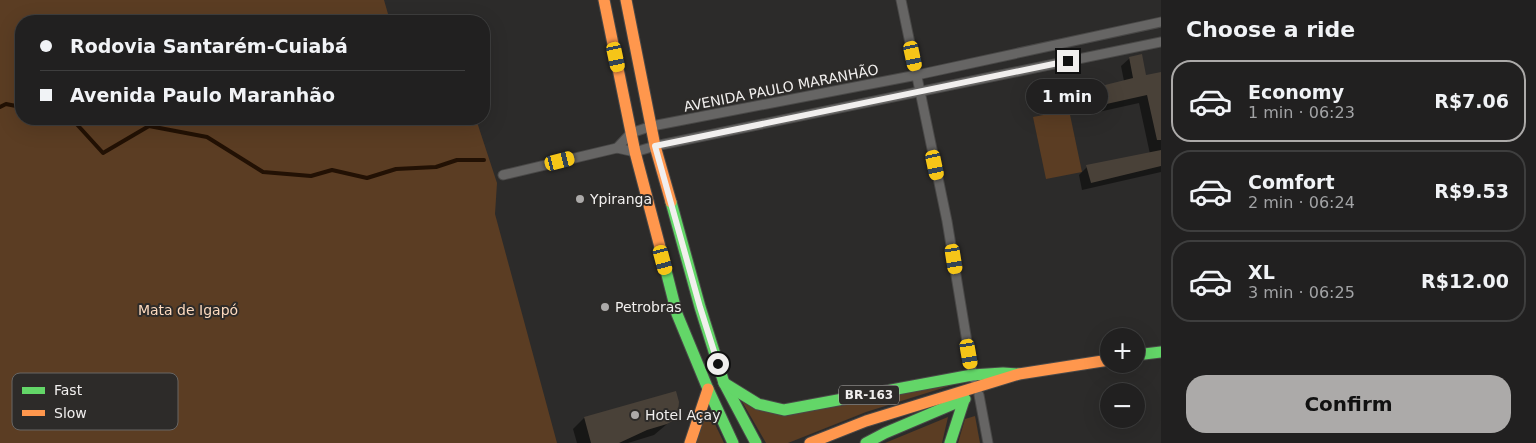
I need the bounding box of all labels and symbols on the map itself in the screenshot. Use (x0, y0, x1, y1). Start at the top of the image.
car (902, 40, 923, 72)
car (605, 41, 626, 73)
route end (1057, 50, 1079, 72)
street label: AVENIDA PAULO MARANHÃO (682, 61, 880, 115)
callout: 1 min (1027, 78, 1109, 114)
car (924, 149, 945, 181)
car (543, 150, 576, 172)
place label: Ypiranga (589, 191, 652, 207)
marker: Ypiranga (574, 193, 586, 205)
car (944, 243, 963, 275)
car (651, 244, 674, 276)
place label: Petrobras (615, 299, 682, 315)
marker: Petrobras (599, 301, 611, 313)
park label: Mata de Igapó (138, 302, 238, 318)
car (959, 338, 978, 370)
route start (707, 353, 729, 375)
legend (12, 373, 178, 430)
text: Fast (54, 382, 83, 398)
road number: BR-163 (839, 386, 899, 404)
text: Slow (54, 405, 87, 421)
place label: Hotel Açay (645, 407, 720, 423)
marker: Hotel Açay (629, 409, 641, 421)

